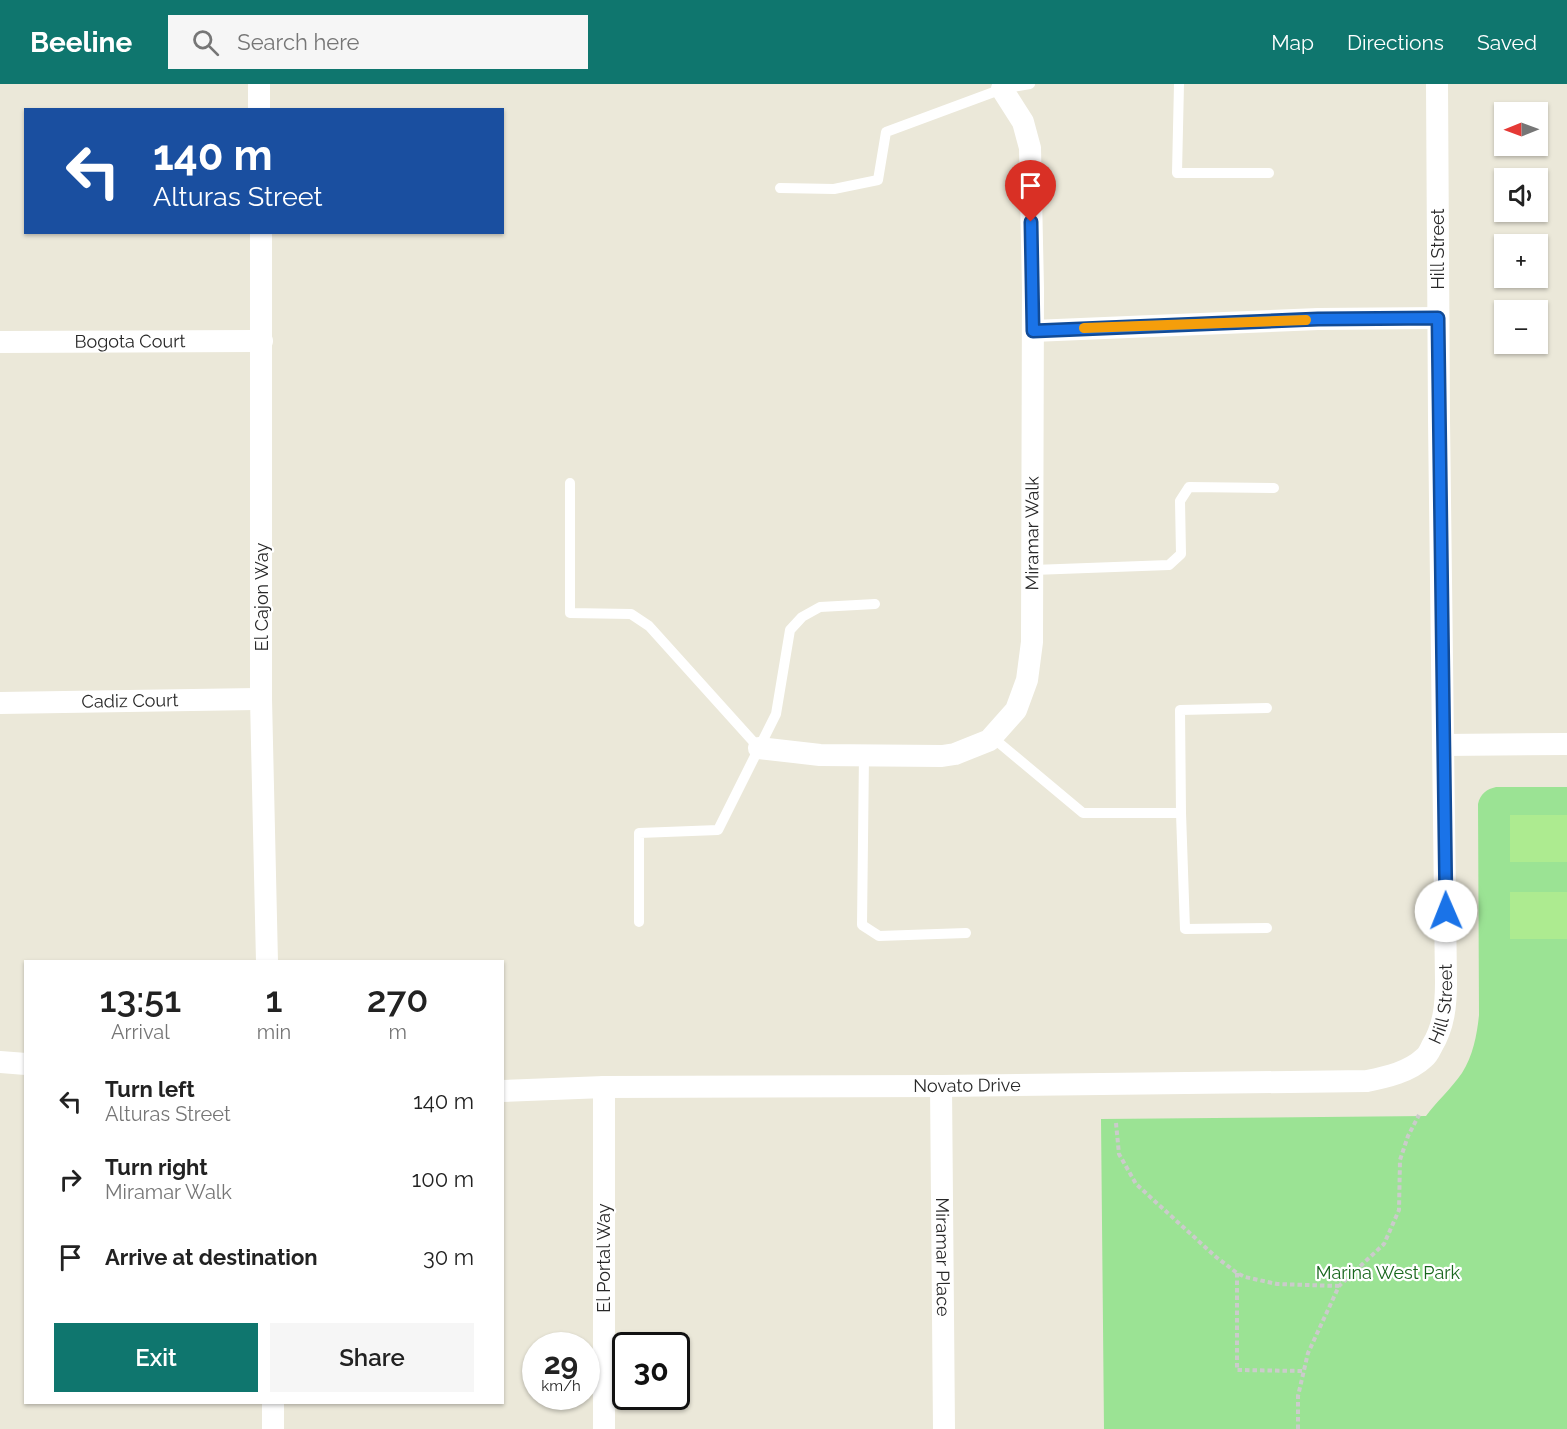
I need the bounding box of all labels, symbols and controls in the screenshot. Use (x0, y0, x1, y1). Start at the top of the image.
search box (168, 15, 588, 69)
text: Beeline (30, 26, 132, 59)
icon: search (189, 26, 222, 59)
text: Search here (237, 29, 359, 55)
text: Map (1271, 30, 1314, 55)
text: Directions (1347, 30, 1444, 55)
text: Saved (1477, 30, 1537, 55)
north arrow (1494, 102, 1548, 156)
map controls (1494, 102, 1548, 354)
text: 140 m (153, 131, 273, 180)
icon: left (54, 132, 132, 210)
pin (1005, 160, 1056, 222)
button: sound (1494, 168, 1548, 222)
icon: arrive (1014, 169, 1047, 202)
text: Alturas Street (153, 181, 323, 212)
street label: Hill Street (1427, 209, 1448, 289)
button: + (1494, 234, 1548, 288)
button: − (1494, 300, 1548, 354)
street label: Bogota Court (74, 330, 186, 352)
street label: Miramar Walk (1021, 476, 1042, 590)
street label: El Cajon Way (251, 543, 272, 651)
street label: Cadiz Court (81, 689, 179, 712)
position arrow (1414, 879, 1478, 943)
street label: Hill Street (1424, 964, 1456, 1047)
text: 13:51 (100, 978, 181, 1020)
text: 1 (265, 978, 282, 1020)
text: 270 (367, 978, 428, 1020)
text: Arrival (111, 1020, 170, 1044)
text: min (257, 1020, 291, 1044)
text: m (388, 1020, 407, 1044)
street label: Novato Drive (913, 1074, 1021, 1096)
text: Turn left (105, 1076, 195, 1102)
icon: left (54, 1085, 87, 1118)
text: 140 m (413, 1088, 474, 1114)
text: Alturas Street (105, 1102, 231, 1126)
text: Turn right (105, 1154, 208, 1180)
icon: right (54, 1163, 87, 1196)
text: 100 m (412, 1166, 474, 1192)
text: Miramar Walk (105, 1180, 232, 1204)
street label: Miramar Place (932, 1197, 954, 1317)
street label: El Portal Way (593, 1203, 614, 1313)
icon: arrive (54, 1241, 87, 1274)
text: Arrive at destination (105, 1244, 318, 1270)
text: 30 m (423, 1244, 474, 1270)
park label: Marina West Park (1316, 1262, 1461, 1283)
button: Exit (54, 1323, 258, 1392)
button: Share (270, 1323, 474, 1392)
speed limit sign: 30 (612, 1332, 690, 1410)
text: 29 (544, 1346, 578, 1381)
text: km/h (541, 1377, 581, 1395)

